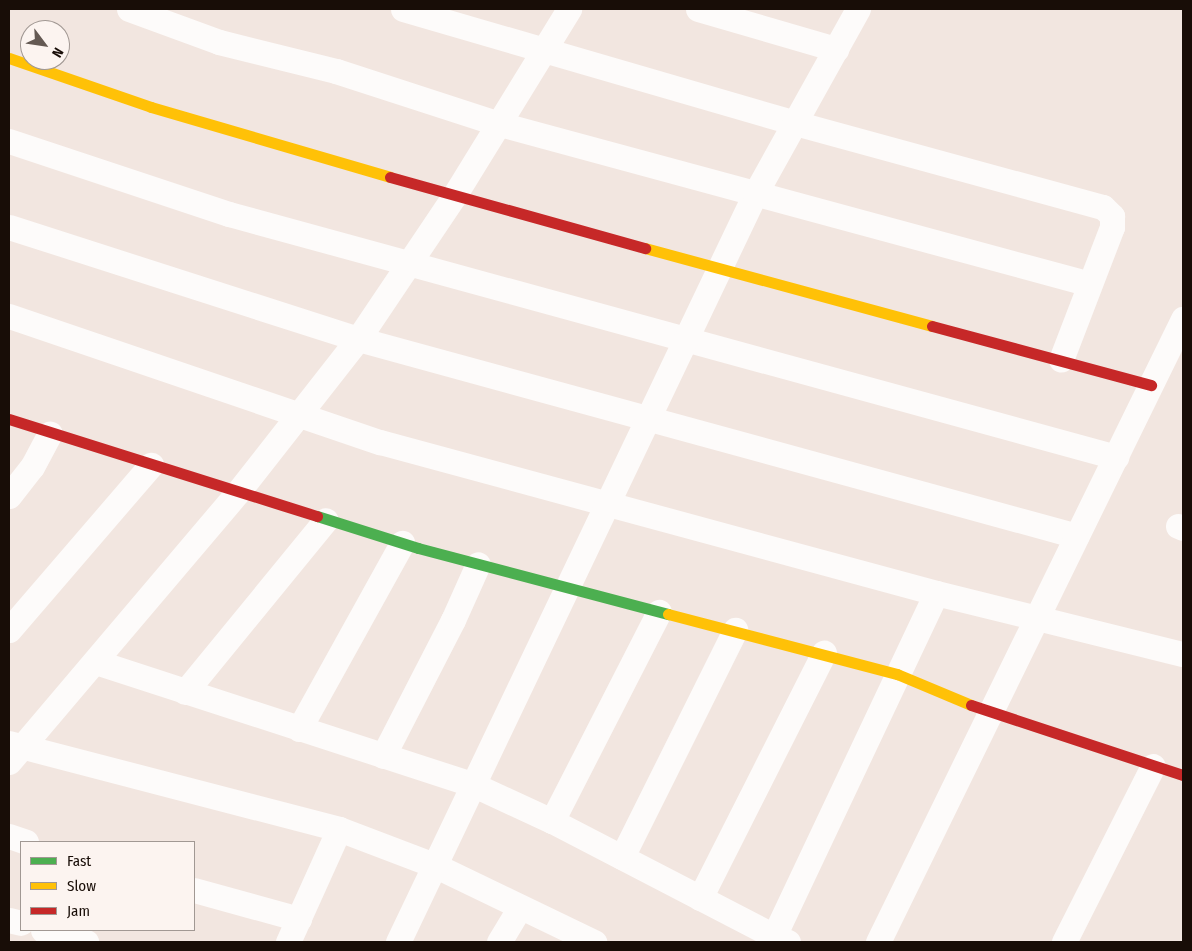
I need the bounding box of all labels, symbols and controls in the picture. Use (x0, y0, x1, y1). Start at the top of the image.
north arrow (20, 20, 70, 70)
text: N (48, 44, 67, 60)
legend (20, 841, 195, 931)
text: Fast (67, 852, 91, 870)
text: Slow (67, 877, 96, 895)
text: Jam (67, 902, 90, 920)

